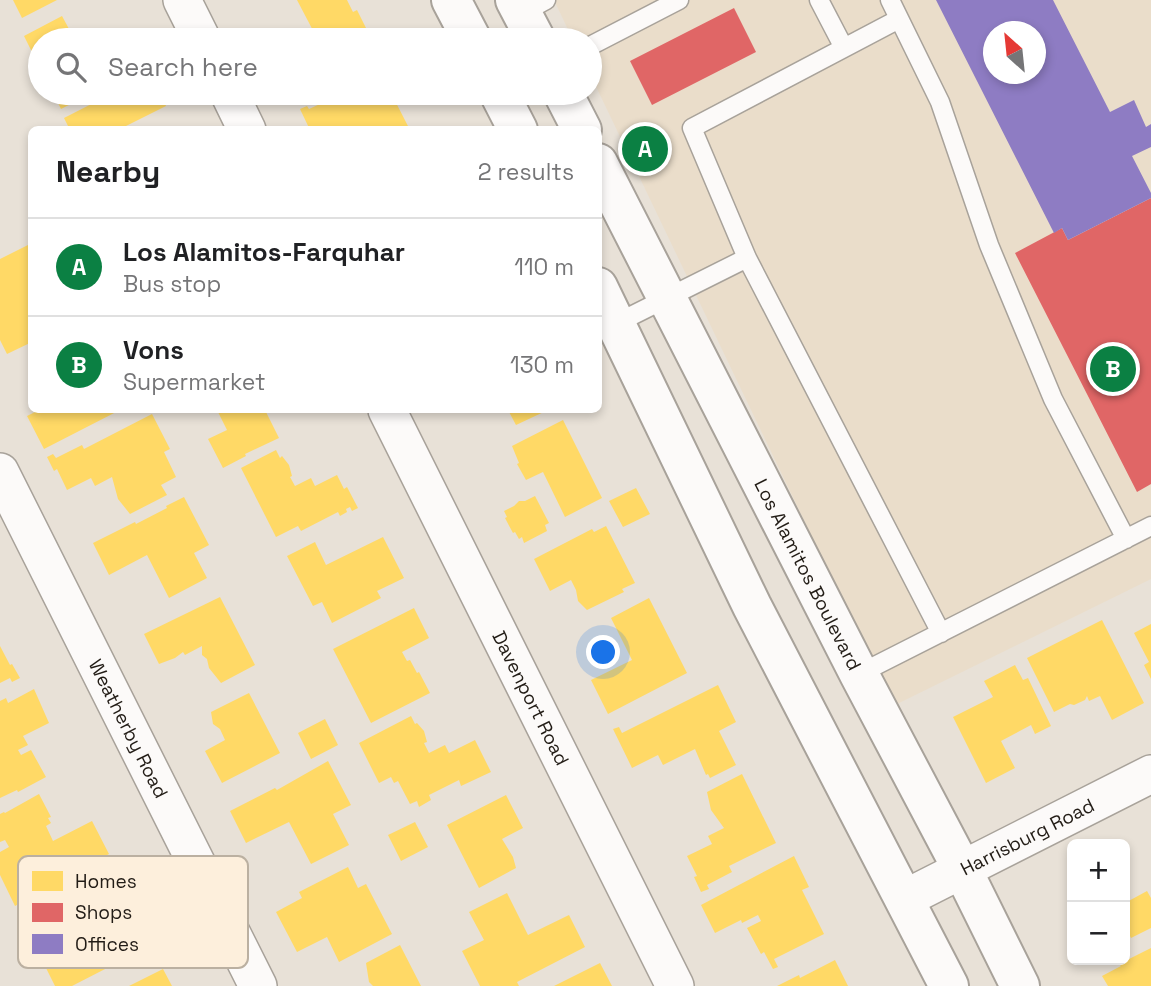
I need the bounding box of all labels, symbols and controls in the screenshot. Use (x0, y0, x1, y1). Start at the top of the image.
north arrow (983, 21, 1046, 84)
search box (28, 28, 602, 105)
icon: search (52, 48, 90, 86)
text: Search here (108, 50, 258, 84)
pin: A (622, 123, 668, 175)
text: Nearby (56, 152, 160, 191)
text: 2 results (478, 157, 574, 187)
text: Los Alamitos-Farquhar (123, 235, 405, 269)
text: A (72, 252, 86, 282)
text: 110 m (514, 252, 574, 282)
text: Bus stop (123, 269, 221, 299)
text: Vons (123, 333, 184, 367)
pin: B (1090, 343, 1136, 395)
text: B (71, 350, 87, 380)
text: 130 m (510, 350, 574, 380)
text: Supermarket (123, 367, 265, 397)
street label: Los Alamitos Boulevard (749, 474, 867, 674)
street label: Davenport Road (487, 627, 575, 769)
your location (586, 635, 620, 669)
street label: Weatherby Road (83, 655, 174, 802)
street label: Harrisburg Road (956, 792, 1098, 881)
map controls (1067, 839, 1130, 965)
button: + (1067, 839, 1130, 902)
legend (18, 856, 248, 968)
text: Homes (75, 869, 137, 894)
text: Shops (75, 900, 132, 925)
button: − (1067, 902, 1130, 965)
text: Offices (75, 932, 139, 957)

